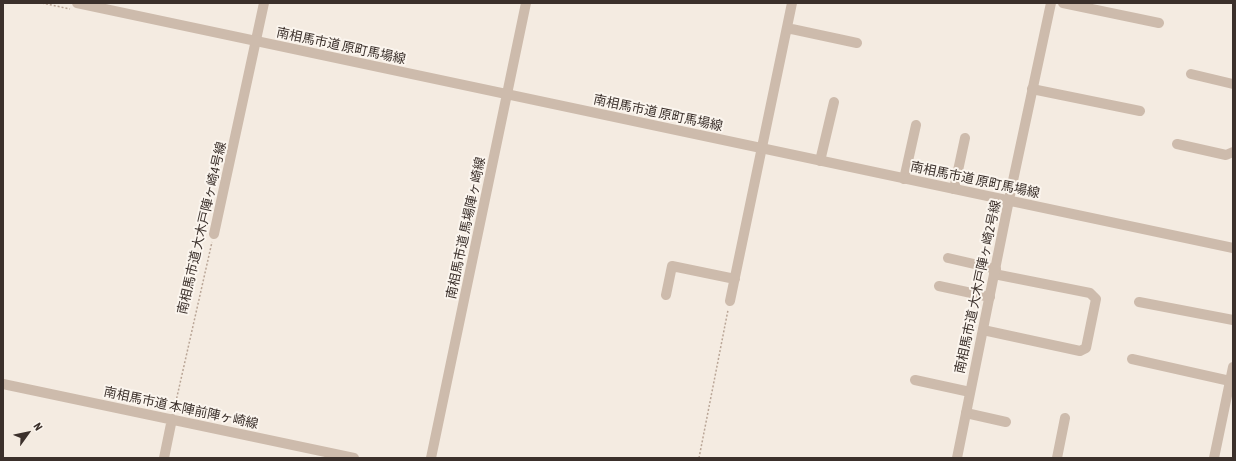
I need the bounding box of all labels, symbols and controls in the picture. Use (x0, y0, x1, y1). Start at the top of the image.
street label: 南相馬市道 原町馬場線 (275, 25, 407, 67)
street label: 南相馬市道 原町馬場線 (592, 92, 724, 134)
street label: 南相馬市道 大木戸陣ヶ崎4号線 (175, 140, 229, 316)
street label: 南相馬市道 馬場陣ヶ崎線 (443, 156, 489, 300)
street label: 南相馬市道 原町馬場線 (909, 159, 1041, 201)
street label: 南相馬市道 大木戸陣ヶ崎2号線 (952, 199, 1004, 375)
street label: 南相馬市道 本陣前陣ヶ崎線 (102, 384, 260, 432)
north arrow (8, 413, 48, 453)
text: N (31, 420, 45, 432)

